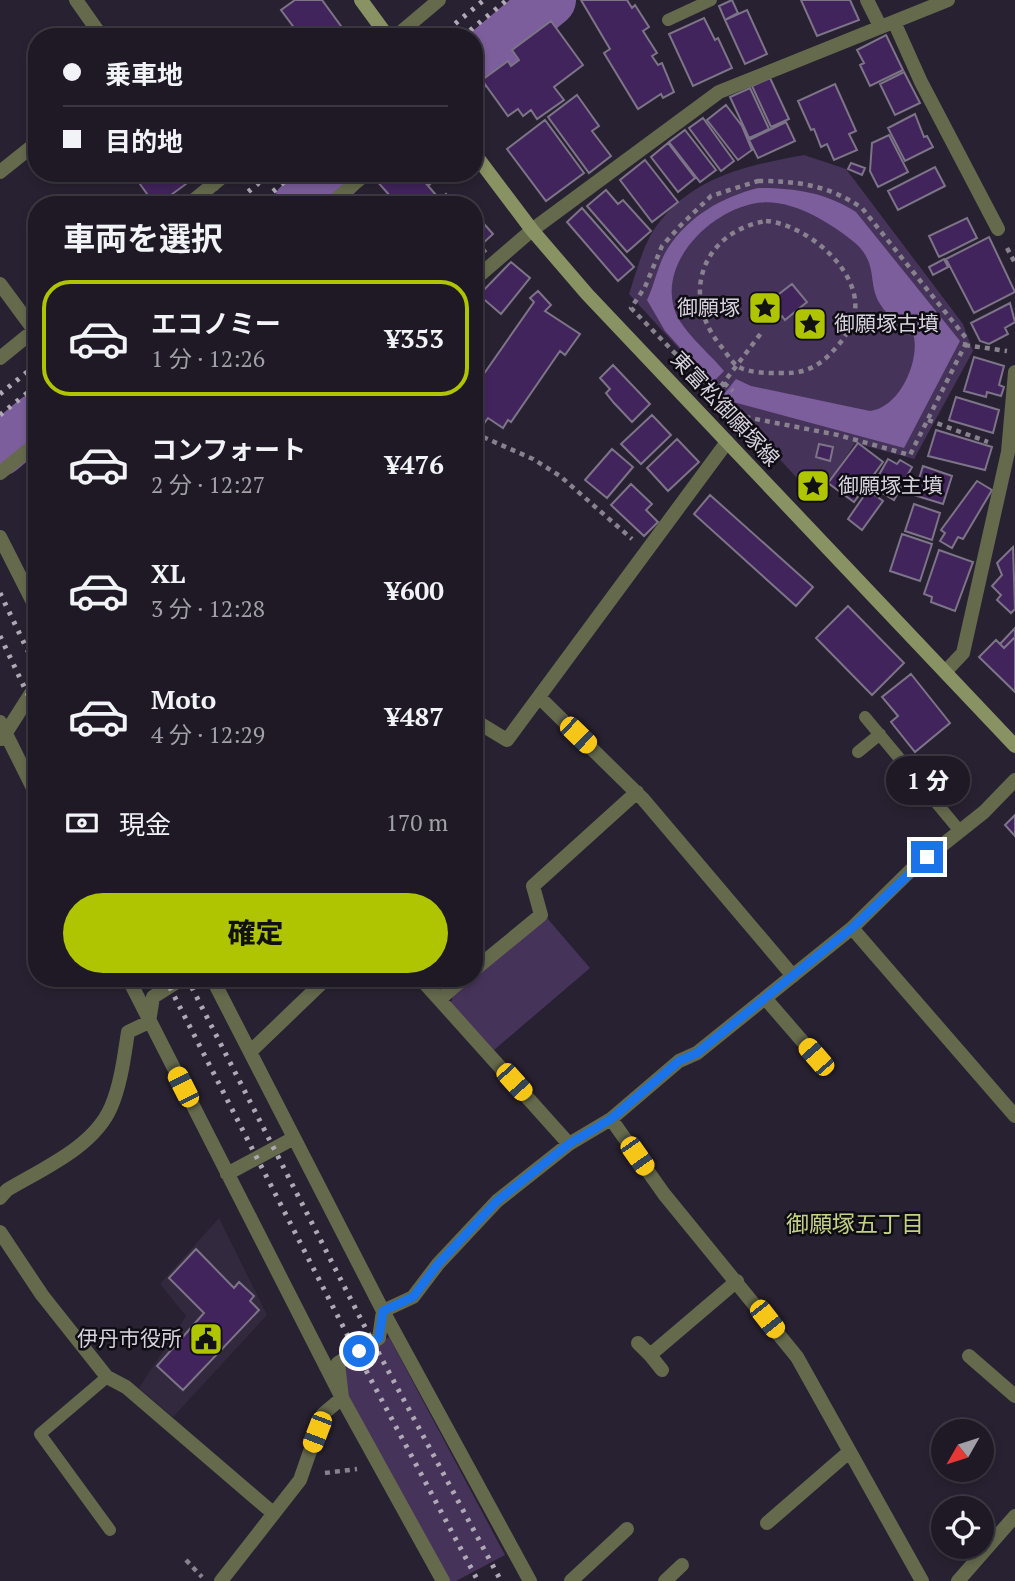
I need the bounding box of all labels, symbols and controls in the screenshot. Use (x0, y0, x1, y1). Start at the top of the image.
text: 乗車地 (105, 57, 183, 91)
text: 目的地 (105, 124, 183, 158)
text: 車両を選択 (63, 217, 223, 259)
place icon: 御願塚 (746, 289, 784, 327)
place label: 御願塚 (677, 293, 740, 321)
place icon: 御願塚古墳 (791, 305, 829, 343)
text: エコノミー (151, 306, 281, 340)
icon: car (67, 307, 130, 370)
place label: 御願塚古墳 (834, 309, 939, 337)
text: ¥353 (385, 321, 444, 355)
text: 1 分 · 12:26 (151, 343, 265, 374)
street label: 東富松御願塚線 (665, 345, 786, 472)
text: コンフォート (151, 432, 306, 466)
icon: car (67, 433, 130, 496)
text: ¥476 (385, 447, 444, 481)
place icon: 御願塚主墳 (794, 467, 832, 505)
text: 2 分 · 12:27 (151, 469, 265, 500)
place label: 御願塚主墳 (838, 471, 943, 499)
text: XL (151, 556, 185, 590)
icon: car (67, 559, 130, 622)
text: ¥600 (385, 573, 444, 607)
text: 3 分 · 12:28 (151, 593, 265, 624)
text: Moto (151, 682, 216, 716)
icon: car (67, 685, 130, 748)
text: ¥487 (385, 699, 444, 733)
car (556, 713, 601, 757)
text: 4 分 · 12:29 (151, 719, 265, 750)
callout: 1 分 (885, 756, 969, 804)
text: 1 分 (907, 765, 949, 796)
icon: cash (63, 804, 101, 842)
text: 現金 (119, 807, 171, 841)
text: 170 m (386, 807, 448, 838)
route end (911, 841, 943, 873)
button: 確定 (63, 893, 448, 973)
car (795, 1034, 838, 1080)
car (493, 1059, 536, 1105)
car (165, 1064, 202, 1110)
car (617, 1133, 658, 1179)
district label: 御願塚五丁目 (786, 1208, 924, 1239)
car (746, 1296, 789, 1342)
public building icon: 伊丹市役所 (187, 1320, 225, 1358)
place label: 伊丹市役所 (77, 1324, 182, 1352)
route start (343, 1335, 375, 1367)
car (300, 1409, 335, 1455)
north arrow (931, 1419, 994, 1482)
map controls (931, 1419, 994, 1559)
button: locate (931, 1496, 994, 1559)

